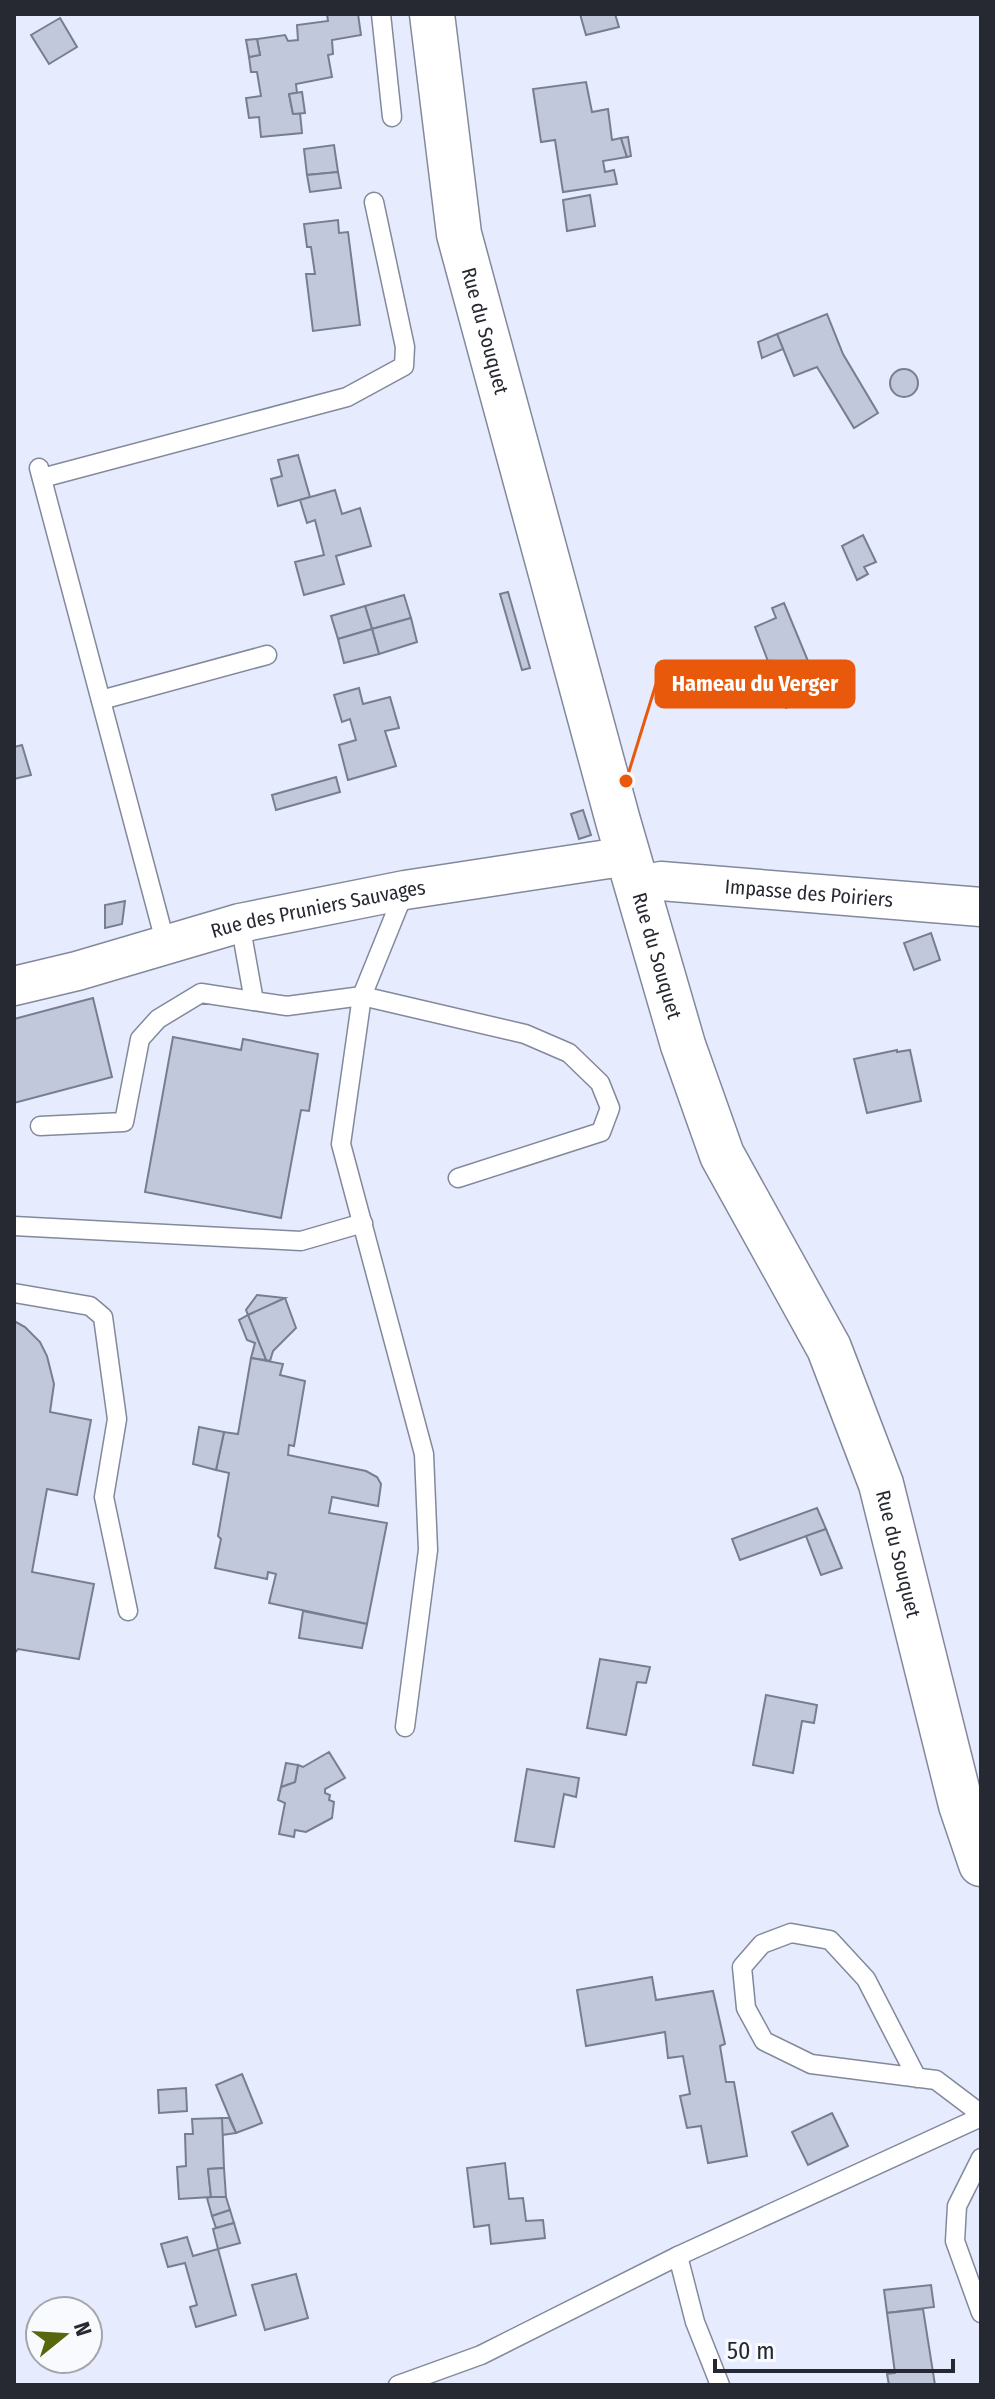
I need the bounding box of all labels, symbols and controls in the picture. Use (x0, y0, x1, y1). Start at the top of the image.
street label: Rue du Souquet (457, 265, 514, 397)
callout: Hameau du Verger (656, 661, 854, 707)
text: Hameau du Verger (672, 670, 839, 697)
street label: Impasse des Poiriers (724, 874, 894, 912)
street label: Rue des Pruniers Sauvages (208, 875, 427, 943)
street label: Rue du Souquet (627, 890, 687, 1022)
street label: Rue du Souquet (871, 1488, 926, 1620)
north arrow (24, 2295, 104, 2375)
text: N (68, 2319, 97, 2339)
scale bar (715, 2323, 953, 2373)
text: 50 m (727, 2337, 775, 2365)

